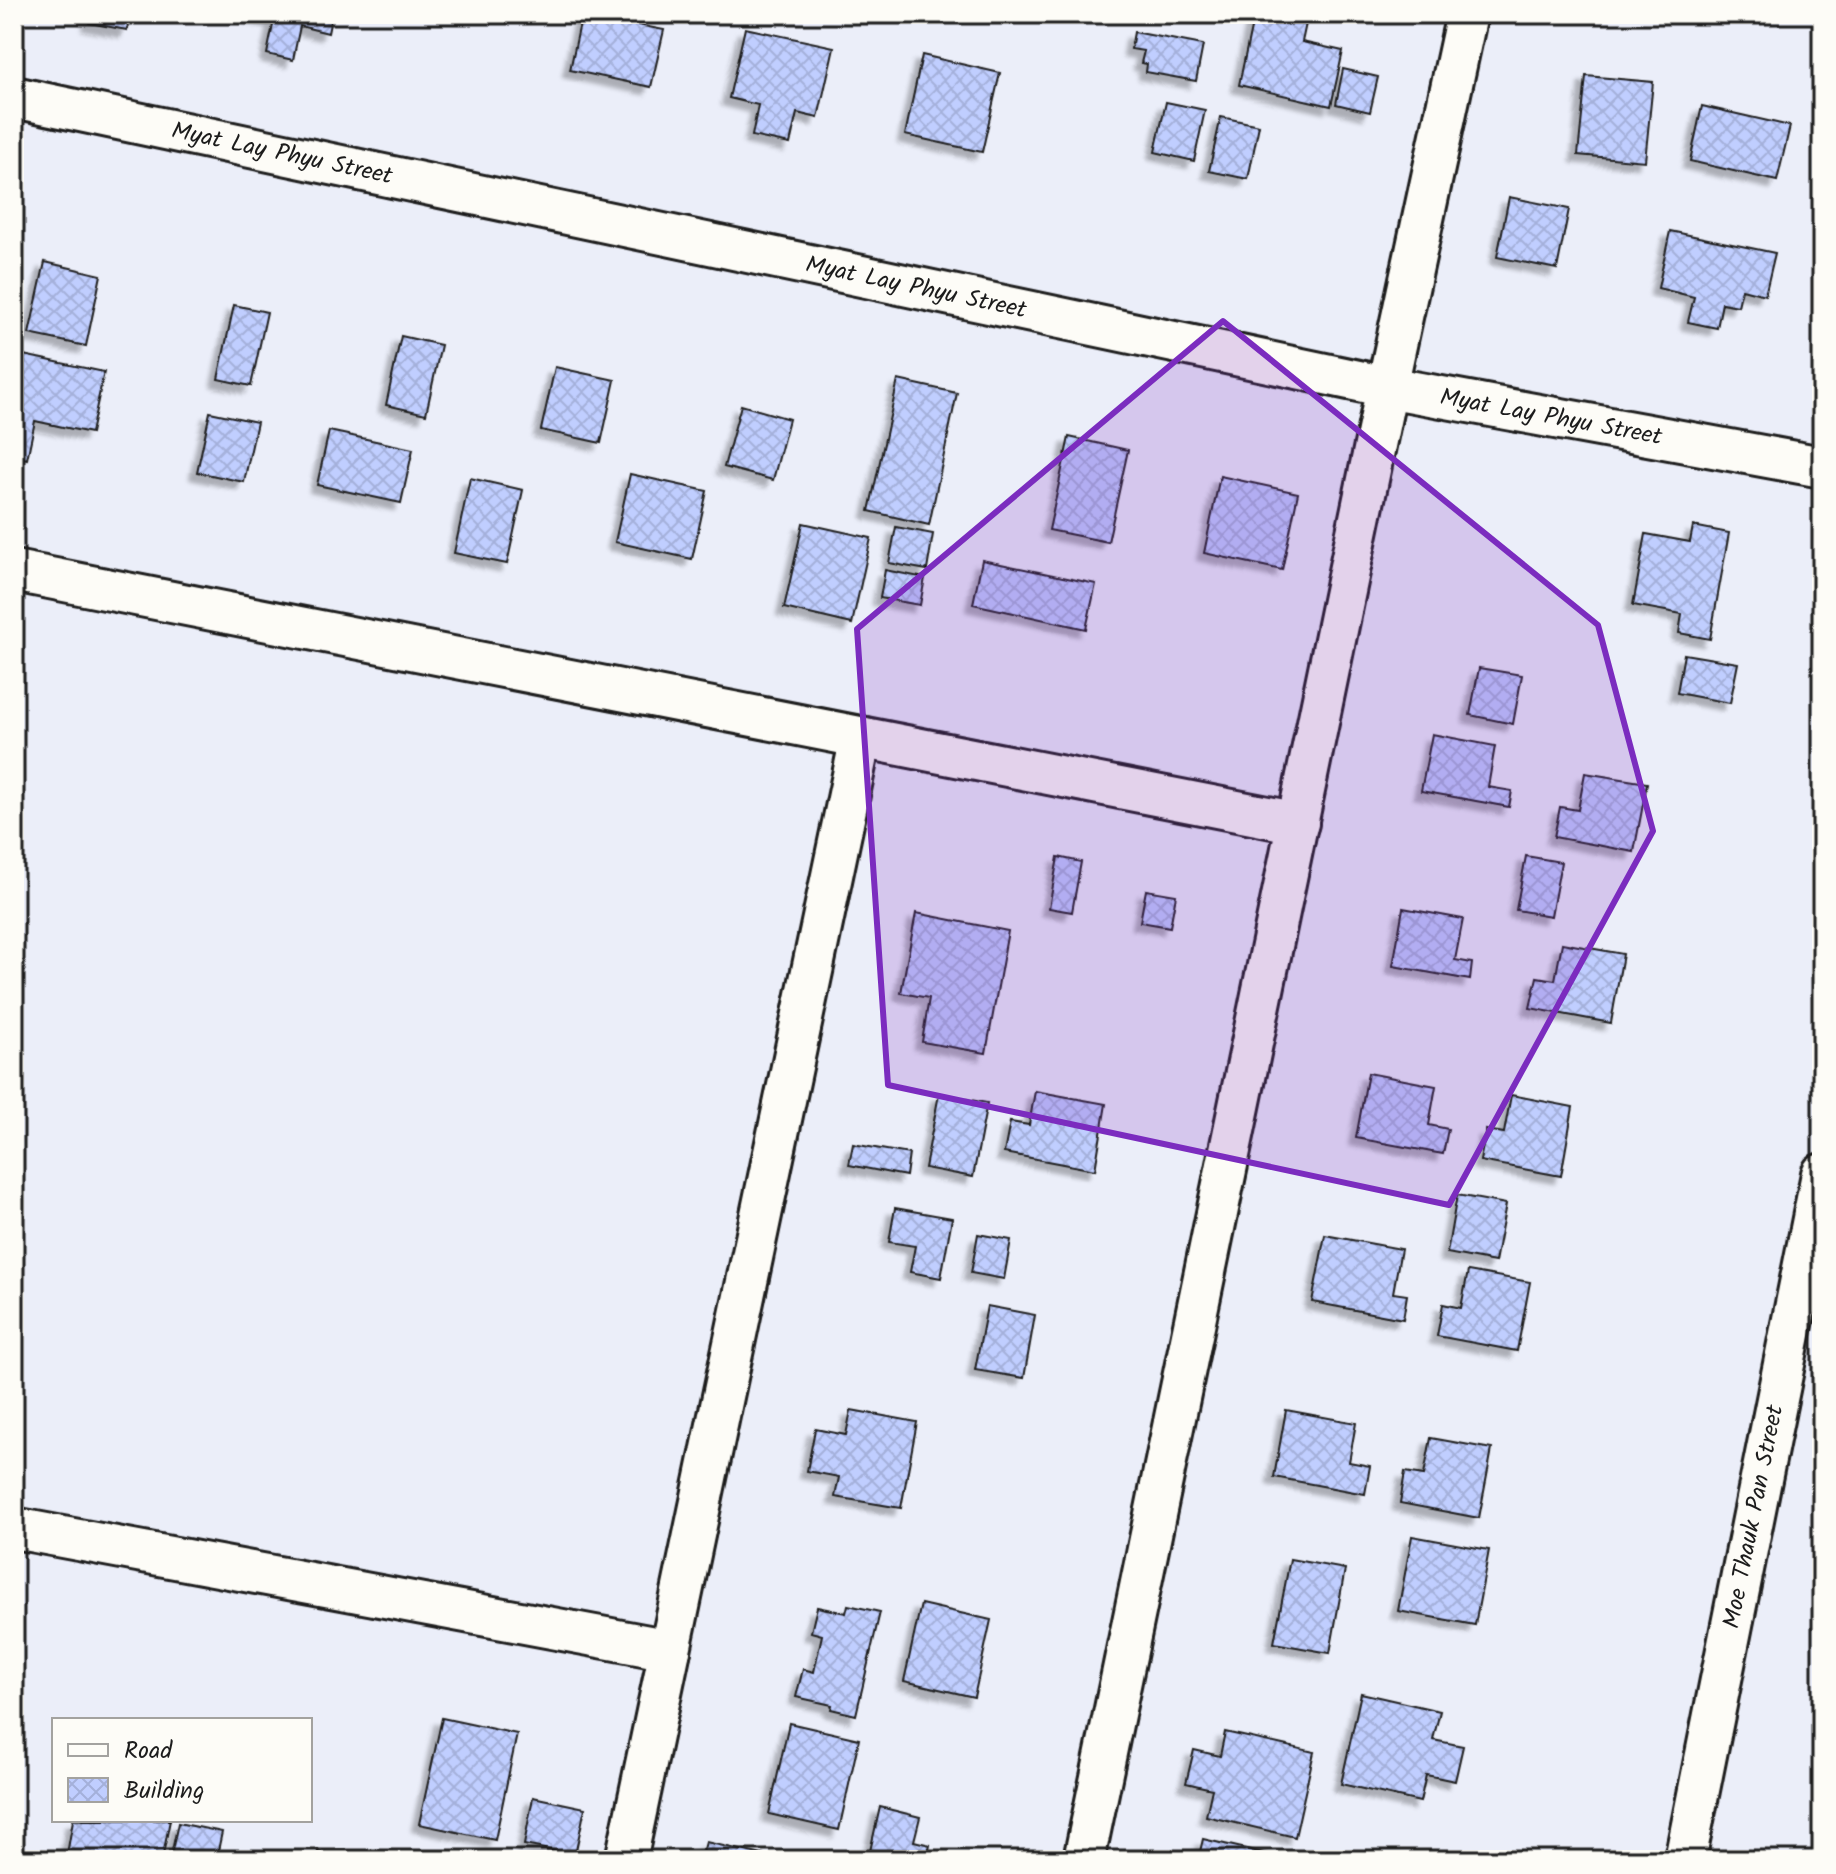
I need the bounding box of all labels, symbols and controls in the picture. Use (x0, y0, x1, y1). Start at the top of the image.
street label: Myat Lay Phyu Street (168, 111, 397, 196)
street label: Myat Lay Phyu Street (802, 245, 1031, 330)
street label: Myat Lay Phyu Street (1437, 378, 1666, 457)
street label: Moe Thauk Pan Street (1712, 1401, 1795, 1632)
legend (52, 1718, 312, 1822)
text: Road (124, 1732, 173, 1771)
text: Building (124, 1772, 204, 1811)

